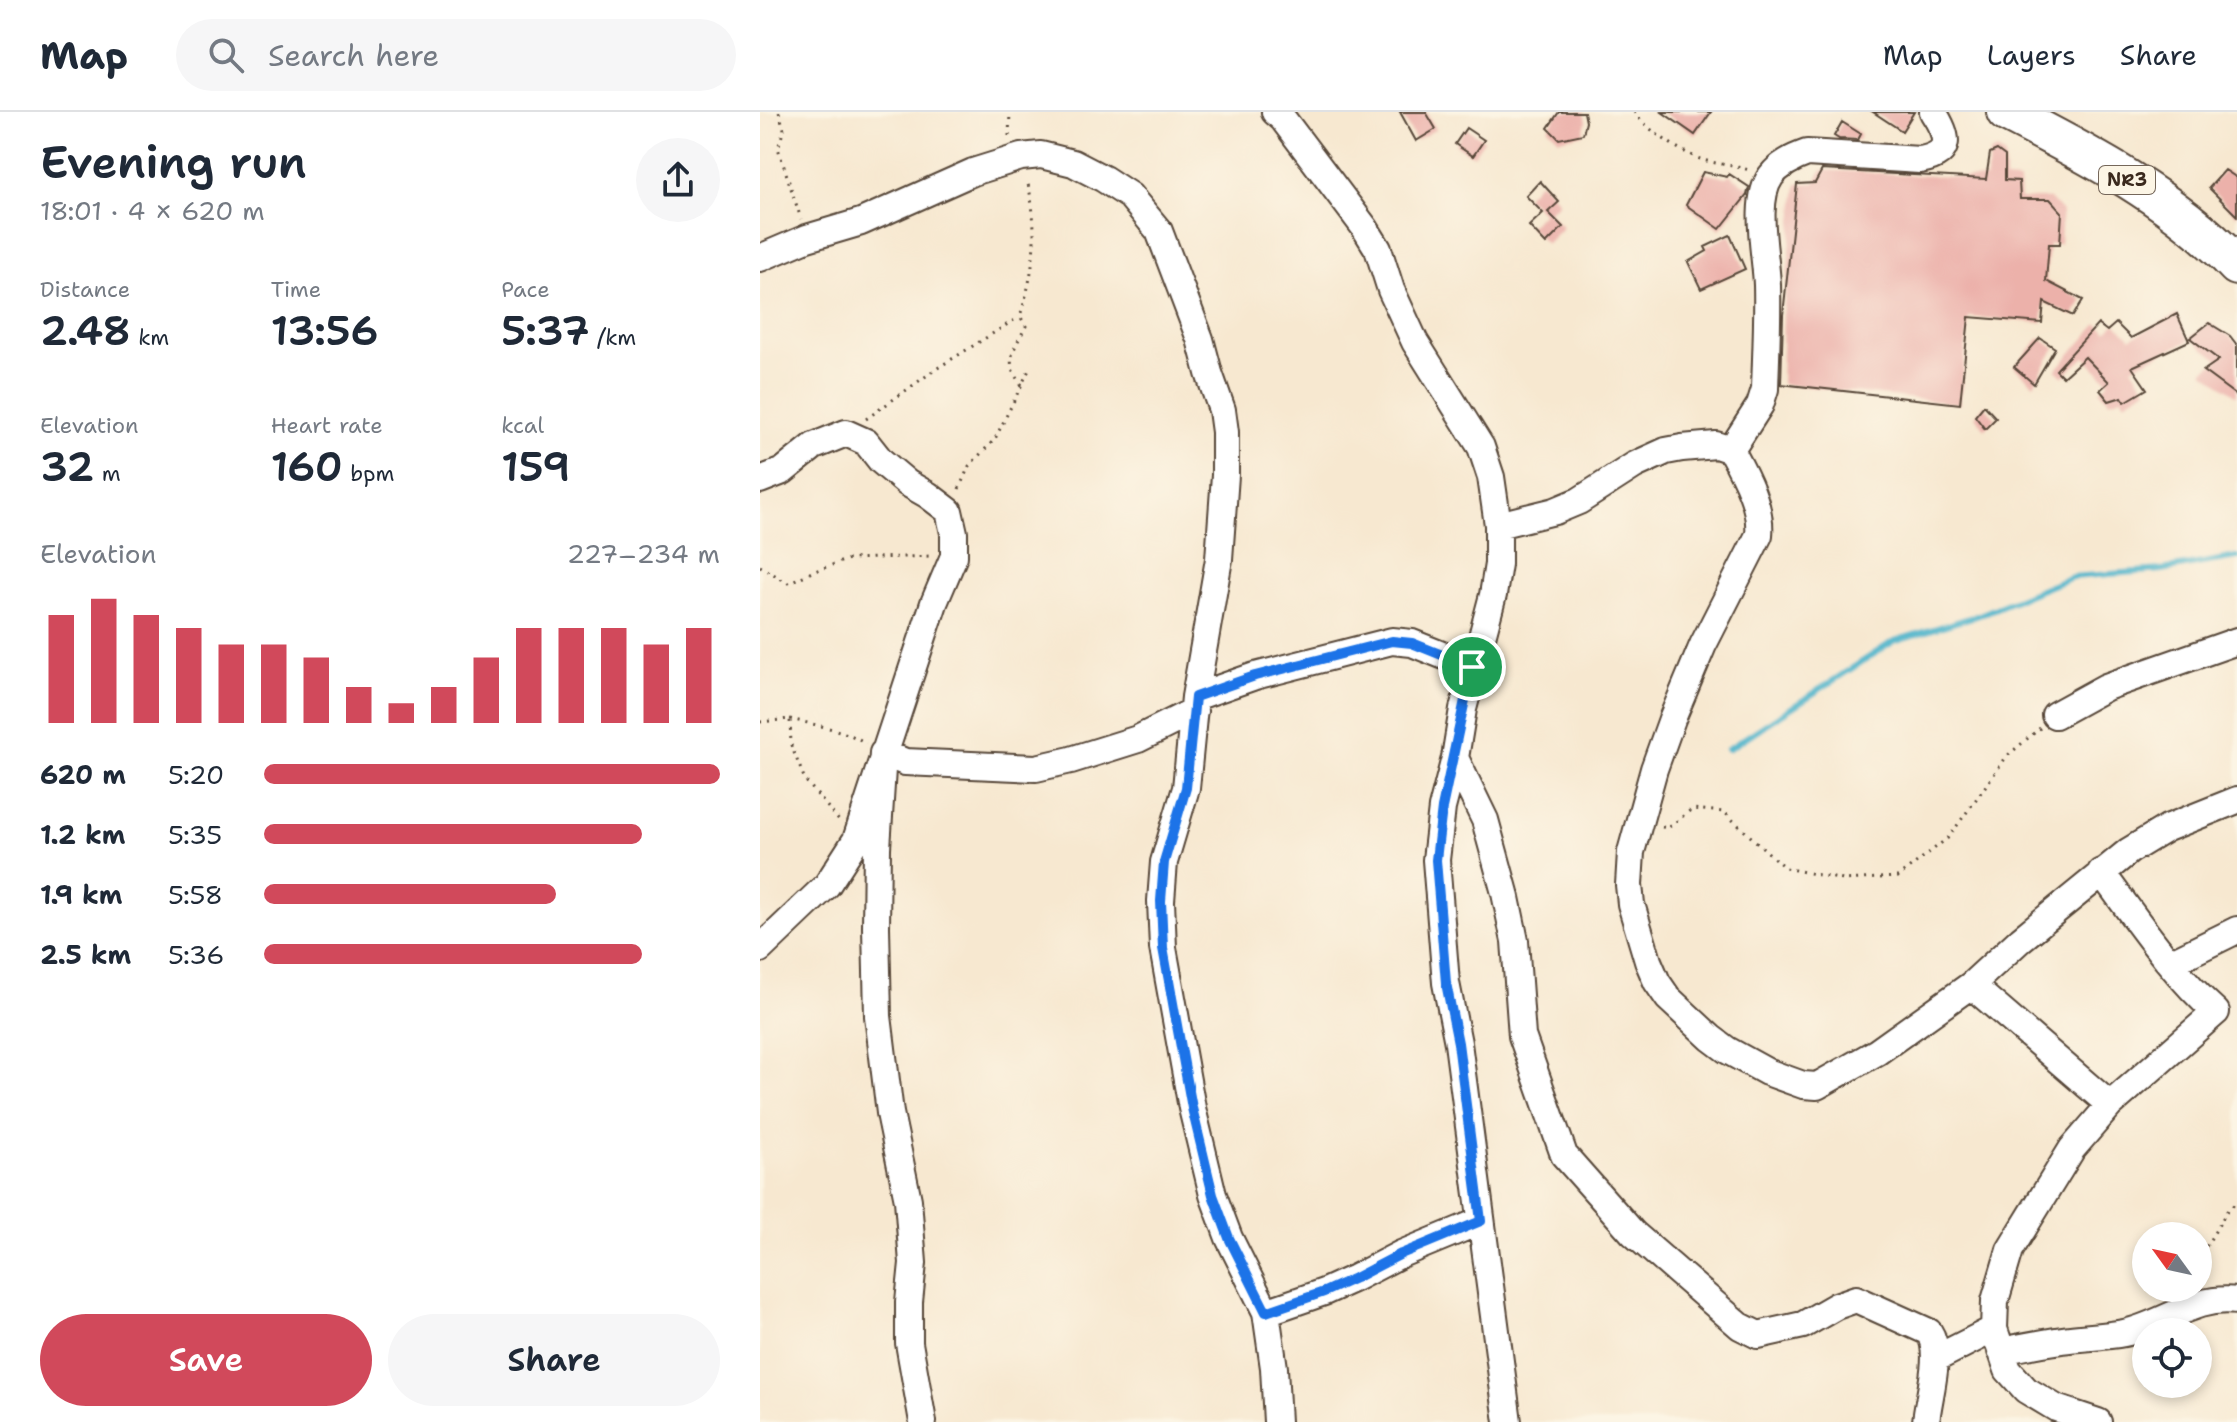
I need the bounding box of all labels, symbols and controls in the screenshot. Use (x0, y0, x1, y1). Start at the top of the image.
search box (176, 19, 736, 91)
text: Map (40, 30, 128, 81)
icon: search (204, 33, 248, 77)
text: Search here (268, 35, 439, 76)
text: Map (1883, 36, 1943, 74)
text: Layers (1987, 36, 2076, 74)
text: Share (2120, 36, 2197, 74)
text: Evening run (40, 133, 307, 192)
button: share (636, 138, 720, 222)
road number: NR3 (2099, 166, 2155, 194)
text: 18:01 · 4 × 620 m (40, 193, 265, 228)
text: Distance (40, 275, 130, 304)
text: Time (271, 275, 321, 304)
text: Pace (501, 275, 550, 304)
text: 2.48 (40, 304, 131, 358)
text: 13:56 (271, 304, 378, 358)
text: 5:37 (501, 304, 589, 358)
text: km (131, 323, 169, 352)
text: /km (589, 323, 636, 352)
text: Elevation (40, 411, 138, 440)
text: Heart rate (271, 411, 383, 440)
text: kcal (501, 411, 544, 440)
text: 32 (40, 440, 94, 494)
text: 160 (271, 440, 343, 494)
text: 159 (501, 440, 570, 494)
text: m (94, 459, 121, 488)
text: bpm (343, 459, 395, 488)
text: Elevation (40, 536, 156, 571)
text: 227–234 m (567, 536, 720, 571)
pin (1438, 633, 1506, 701)
icon: arrive (1450, 645, 1494, 689)
text: 620 m (40, 757, 126, 792)
text: 5:20 (168, 757, 224, 792)
text: 1.2 km (40, 817, 125, 852)
text: 5:35 (168, 817, 222, 852)
text: 1.9 km (40, 877, 122, 912)
text: 5:58 (168, 877, 223, 912)
text: 2.5 km (40, 937, 131, 972)
text: 5:36 (168, 937, 224, 972)
north arrow (2132, 1222, 2212, 1302)
map controls (2132, 1222, 2212, 1398)
button: Save (40, 1314, 372, 1406)
button: Share (388, 1314, 720, 1406)
button: locate (2132, 1318, 2212, 1398)

